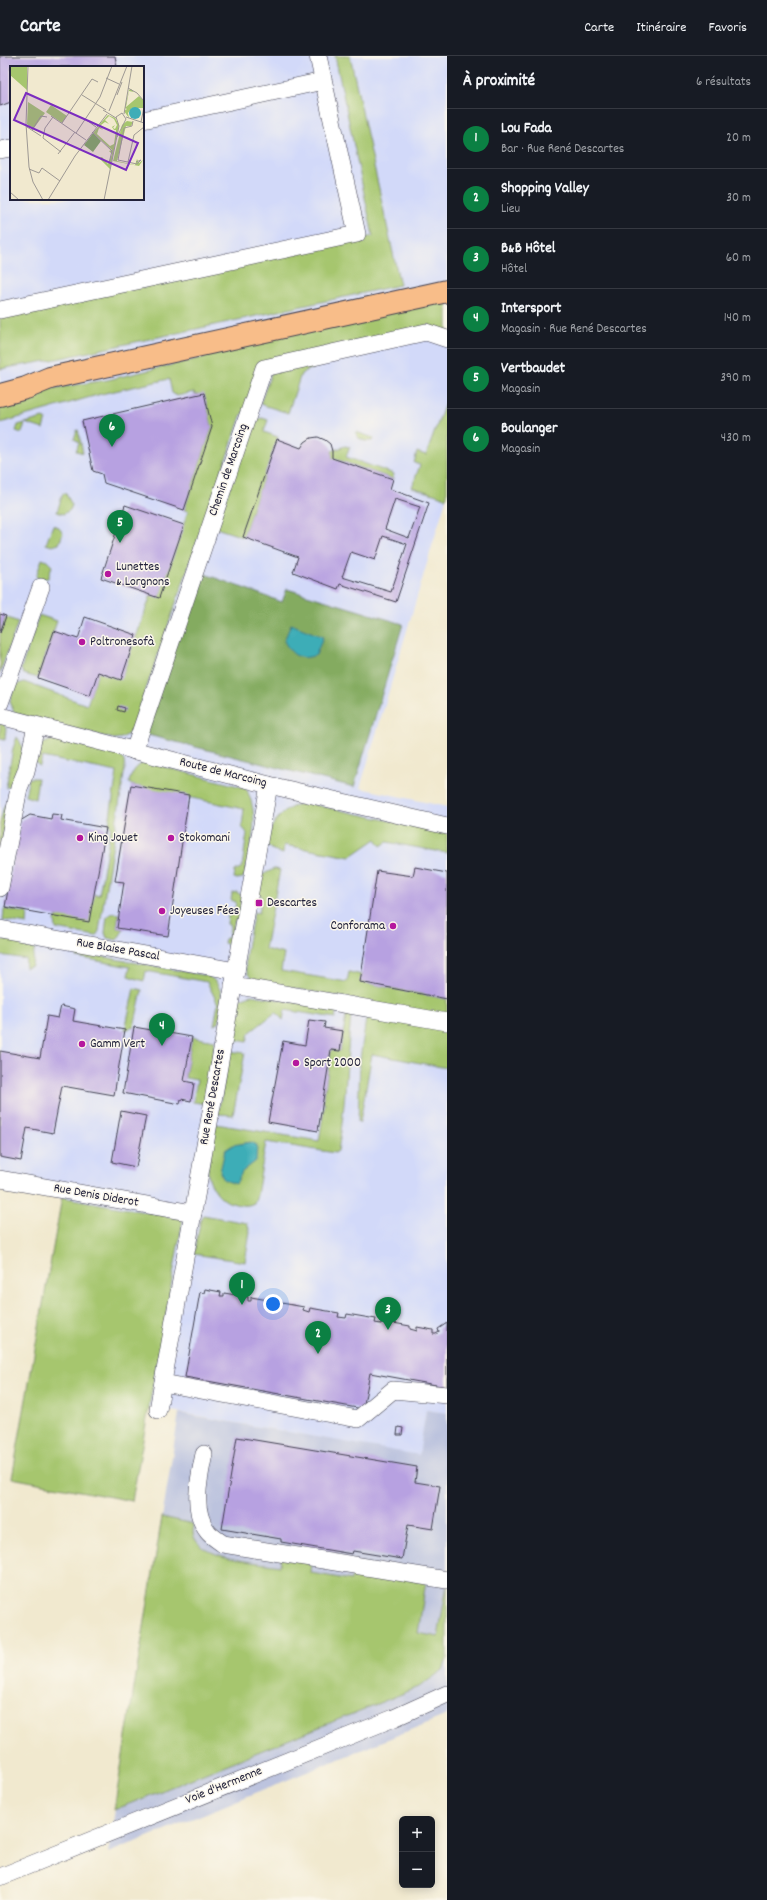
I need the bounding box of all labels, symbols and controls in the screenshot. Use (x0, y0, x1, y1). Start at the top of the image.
text: Carte (20, 14, 61, 41)
text: Carte (584, 18, 614, 38)
text: Itinéraire (636, 18, 686, 38)
text: Favoris (708, 18, 747, 38)
inset map (10, 66, 144, 200)
text: À proximité (463, 70, 535, 94)
text: 6 résultats (696, 73, 751, 92)
text: Lou Fada (501, 118, 552, 140)
text: 1 (475, 129, 477, 148)
text: 20 m (726, 129, 751, 148)
text: Bar · Rue René Descartes (501, 140, 624, 159)
text: Shopping Valley (501, 178, 589, 200)
text: 2 (473, 189, 479, 208)
text: 30 m (726, 189, 751, 208)
text: Lieu (501, 200, 520, 219)
text: B&B Hôtel (501, 238, 555, 260)
text: 3 (473, 249, 479, 268)
text: 60 m (726, 249, 751, 268)
text: Hôtel (501, 260, 527, 279)
text: Intersport (501, 298, 561, 320)
text: 4 (473, 309, 479, 328)
text: 140 m (724, 309, 751, 328)
text: Magasin · Rue René Descartes (501, 320, 647, 339)
text: Vertbaudet (501, 358, 565, 380)
text: 5 (473, 369, 479, 388)
text: 390 m (720, 369, 751, 388)
text: Magasin (501, 380, 540, 399)
pin: 6 (99, 414, 125, 447)
text: Boulanger (501, 418, 558, 440)
street label: Chemin de Marcoing (204, 421, 254, 519)
text: 6 (473, 429, 479, 448)
text: 430 m (721, 429, 751, 448)
text: Magasin (501, 440, 540, 459)
pin: 5 (107, 510, 133, 543)
place label: Lunettes & Lorgnons (116, 558, 170, 592)
marker: Lunettes & Lorgnons (103, 569, 113, 579)
place label: Poltronesofà (90, 633, 155, 652)
marker: Poltronesofà (77, 637, 87, 647)
street label: Route de Marcoing (177, 753, 269, 793)
place label: King Jouet (88, 829, 138, 848)
place label: Stokomani (179, 829, 230, 848)
marker: King Jouet (75, 833, 85, 843)
marker: Stokomani (166, 833, 176, 843)
place label: Descartes (267, 894, 317, 913)
marker: Descartes (254, 898, 264, 908)
place label: Joyeuses Fées (170, 902, 239, 921)
marker: Joyeuses Fées (157, 906, 167, 916)
place label: Conforama (330, 917, 386, 936)
marker: Conforama (388, 921, 398, 931)
street label: Rue Blaise Pascal (75, 933, 161, 967)
pin: 4 (149, 1013, 175, 1046)
place label: Gamm Vert (90, 1035, 145, 1054)
marker: Gamm Vert (77, 1039, 87, 1049)
street label: Rue René Descartes (195, 1047, 231, 1147)
place label: Sport 2000 (304, 1054, 361, 1073)
marker: Sport 2000 (291, 1058, 301, 1068)
street label: Rue Denis Diderot (52, 1179, 140, 1213)
pin: 1 (229, 1272, 255, 1305)
your location (263, 1294, 283, 1314)
pin: 3 (375, 1297, 401, 1330)
pin: 2 (305, 1321, 331, 1354)
street label: Voie d'Hermenne (183, 1762, 266, 1810)
map controls (399, 1816, 435, 1888)
button: + (399, 1816, 435, 1852)
button: − (399, 1852, 435, 1888)

